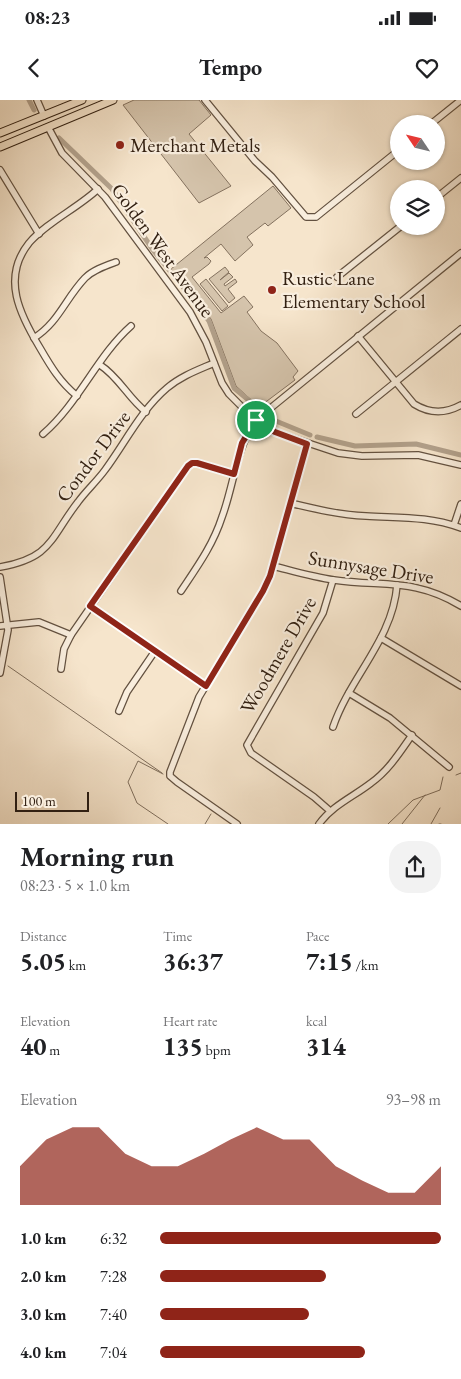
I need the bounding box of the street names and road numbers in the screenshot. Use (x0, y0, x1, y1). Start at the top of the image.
street label: Golden West Avenue (106, 178, 221, 322)
street label: Condor Drive (50, 405, 136, 507)
street label: Sunnysage Drive (306, 544, 436, 590)
street label: Woodmere Drive (234, 592, 322, 718)

